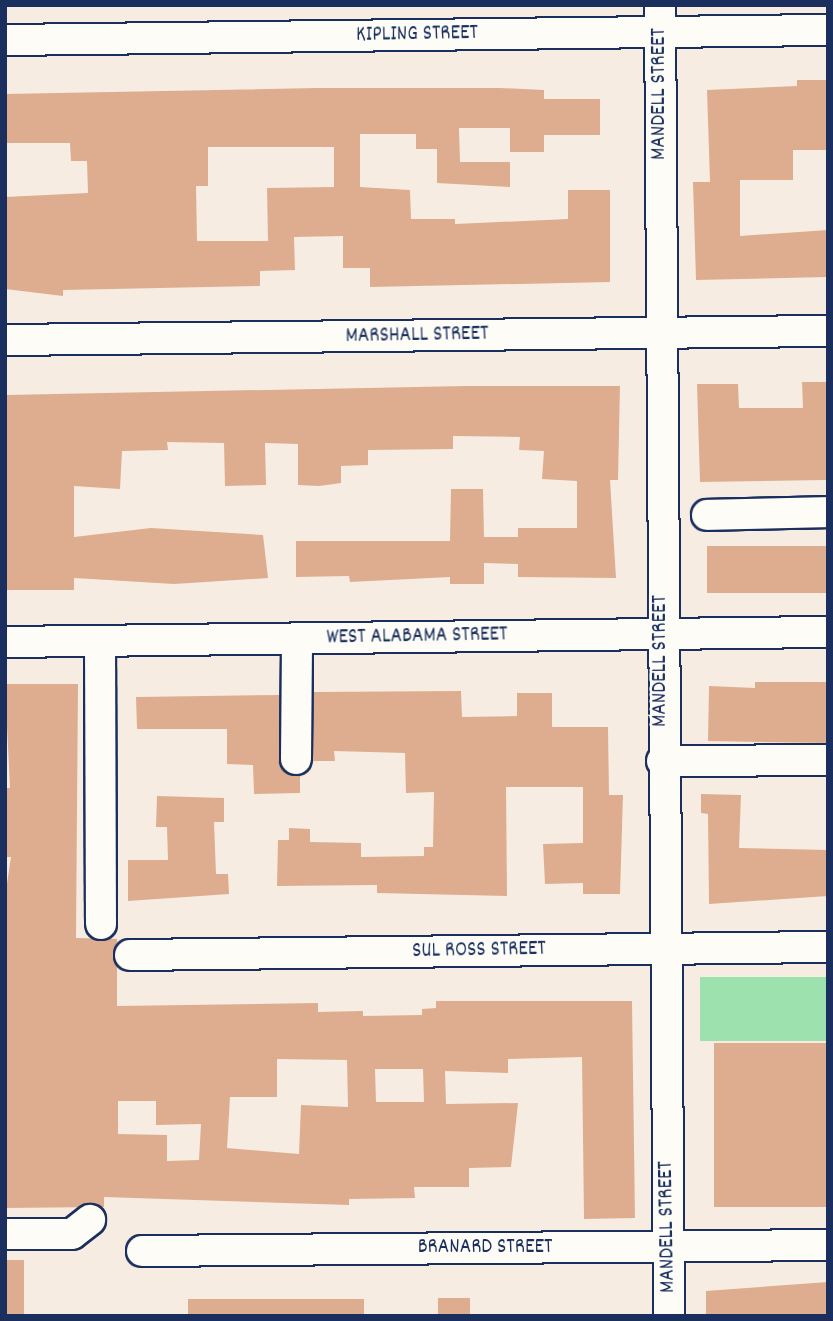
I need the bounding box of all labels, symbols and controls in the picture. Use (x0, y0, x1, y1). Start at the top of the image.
street label: KIPLING STREET (356, 21, 478, 49)
street label: MANDELL STREET (647, 28, 673, 160)
street label: MARSHALL STREET (345, 322, 489, 350)
street label: MANDELL STREET (648, 595, 674, 727)
street label: WEST ALABAMA STREET (326, 623, 508, 651)
street label: SUL ROSS STREET (412, 937, 546, 965)
street label: MANDELL STREET (654, 1161, 682, 1293)
street label: BRANARD STREET (418, 1235, 552, 1261)

